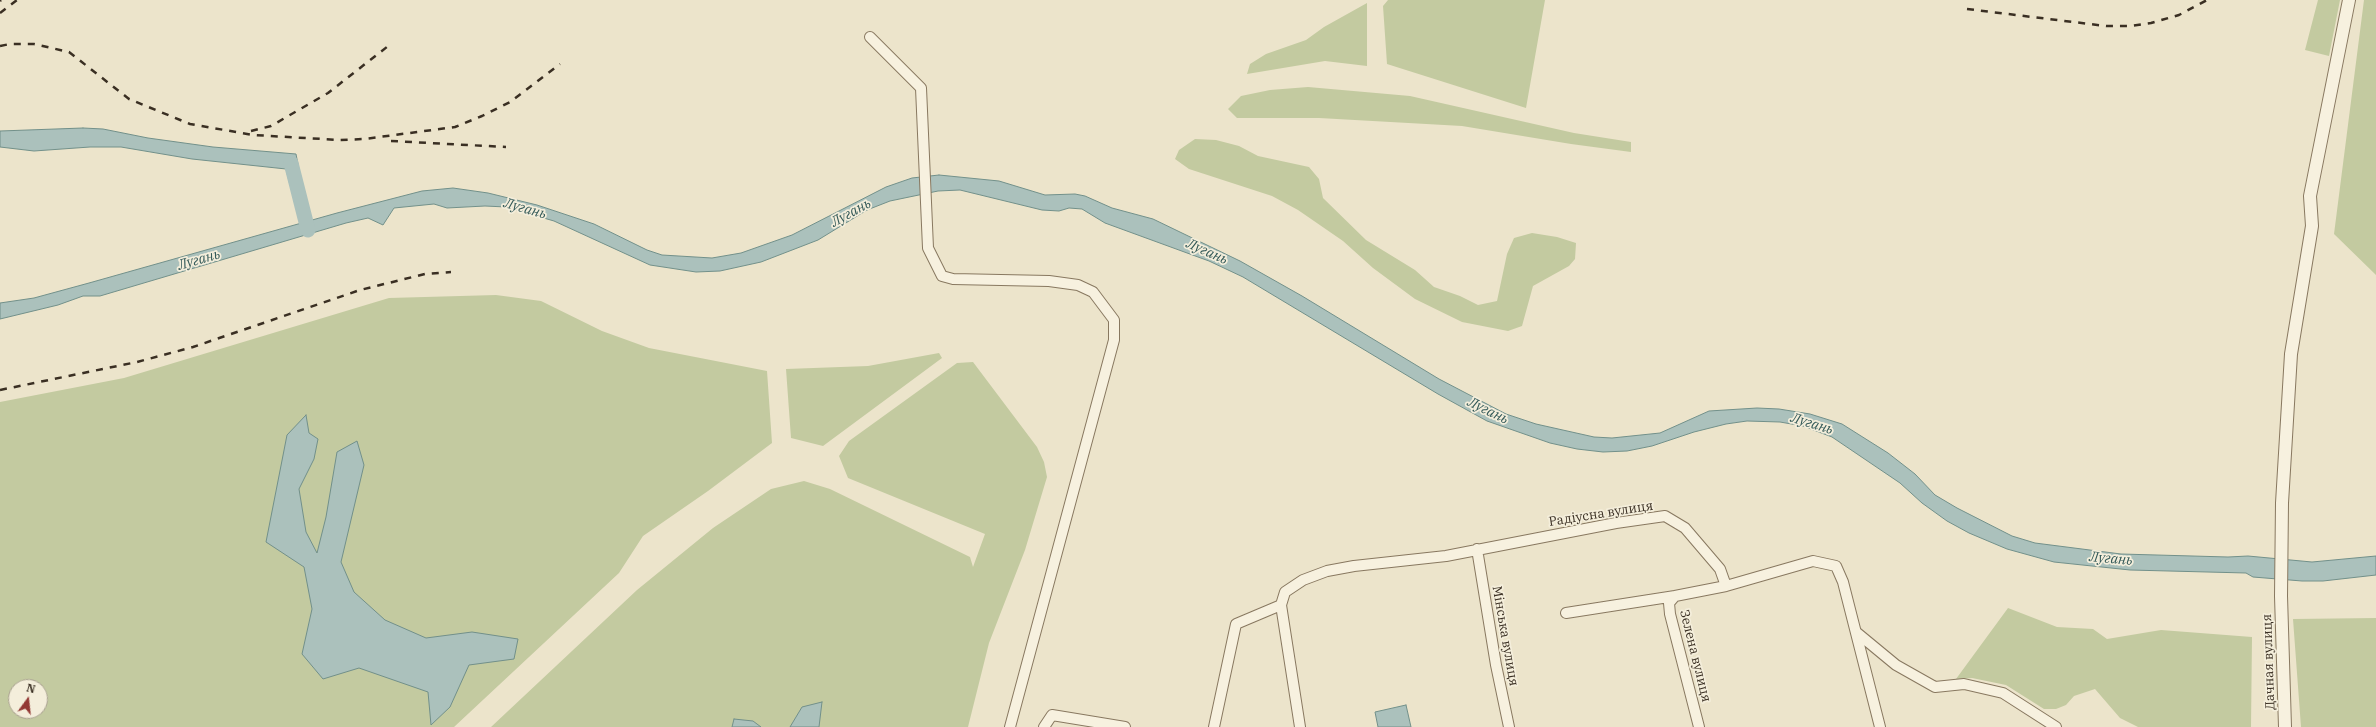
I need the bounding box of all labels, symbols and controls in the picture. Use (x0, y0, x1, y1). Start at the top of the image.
water label: Лугань (502, 195, 548, 223)
water label: Лугань (828, 195, 874, 231)
water label: Лугань (1184, 235, 1230, 269)
water label: Лугань (176, 246, 222, 274)
water label: Лугань (1465, 394, 1511, 428)
water label: Лугань (1789, 410, 1835, 438)
street label: Радіусна вулиця (1548, 498, 1654, 530)
water label: Лугань (2089, 549, 2133, 569)
street label: Мінська вулиця (1488, 585, 1522, 687)
street label: Зелена вулиця (1676, 608, 1714, 704)
street label: Дачная вулиця (2260, 614, 2278, 710)
north arrow (8, 679, 48, 719)
text: N (25, 680, 37, 696)

